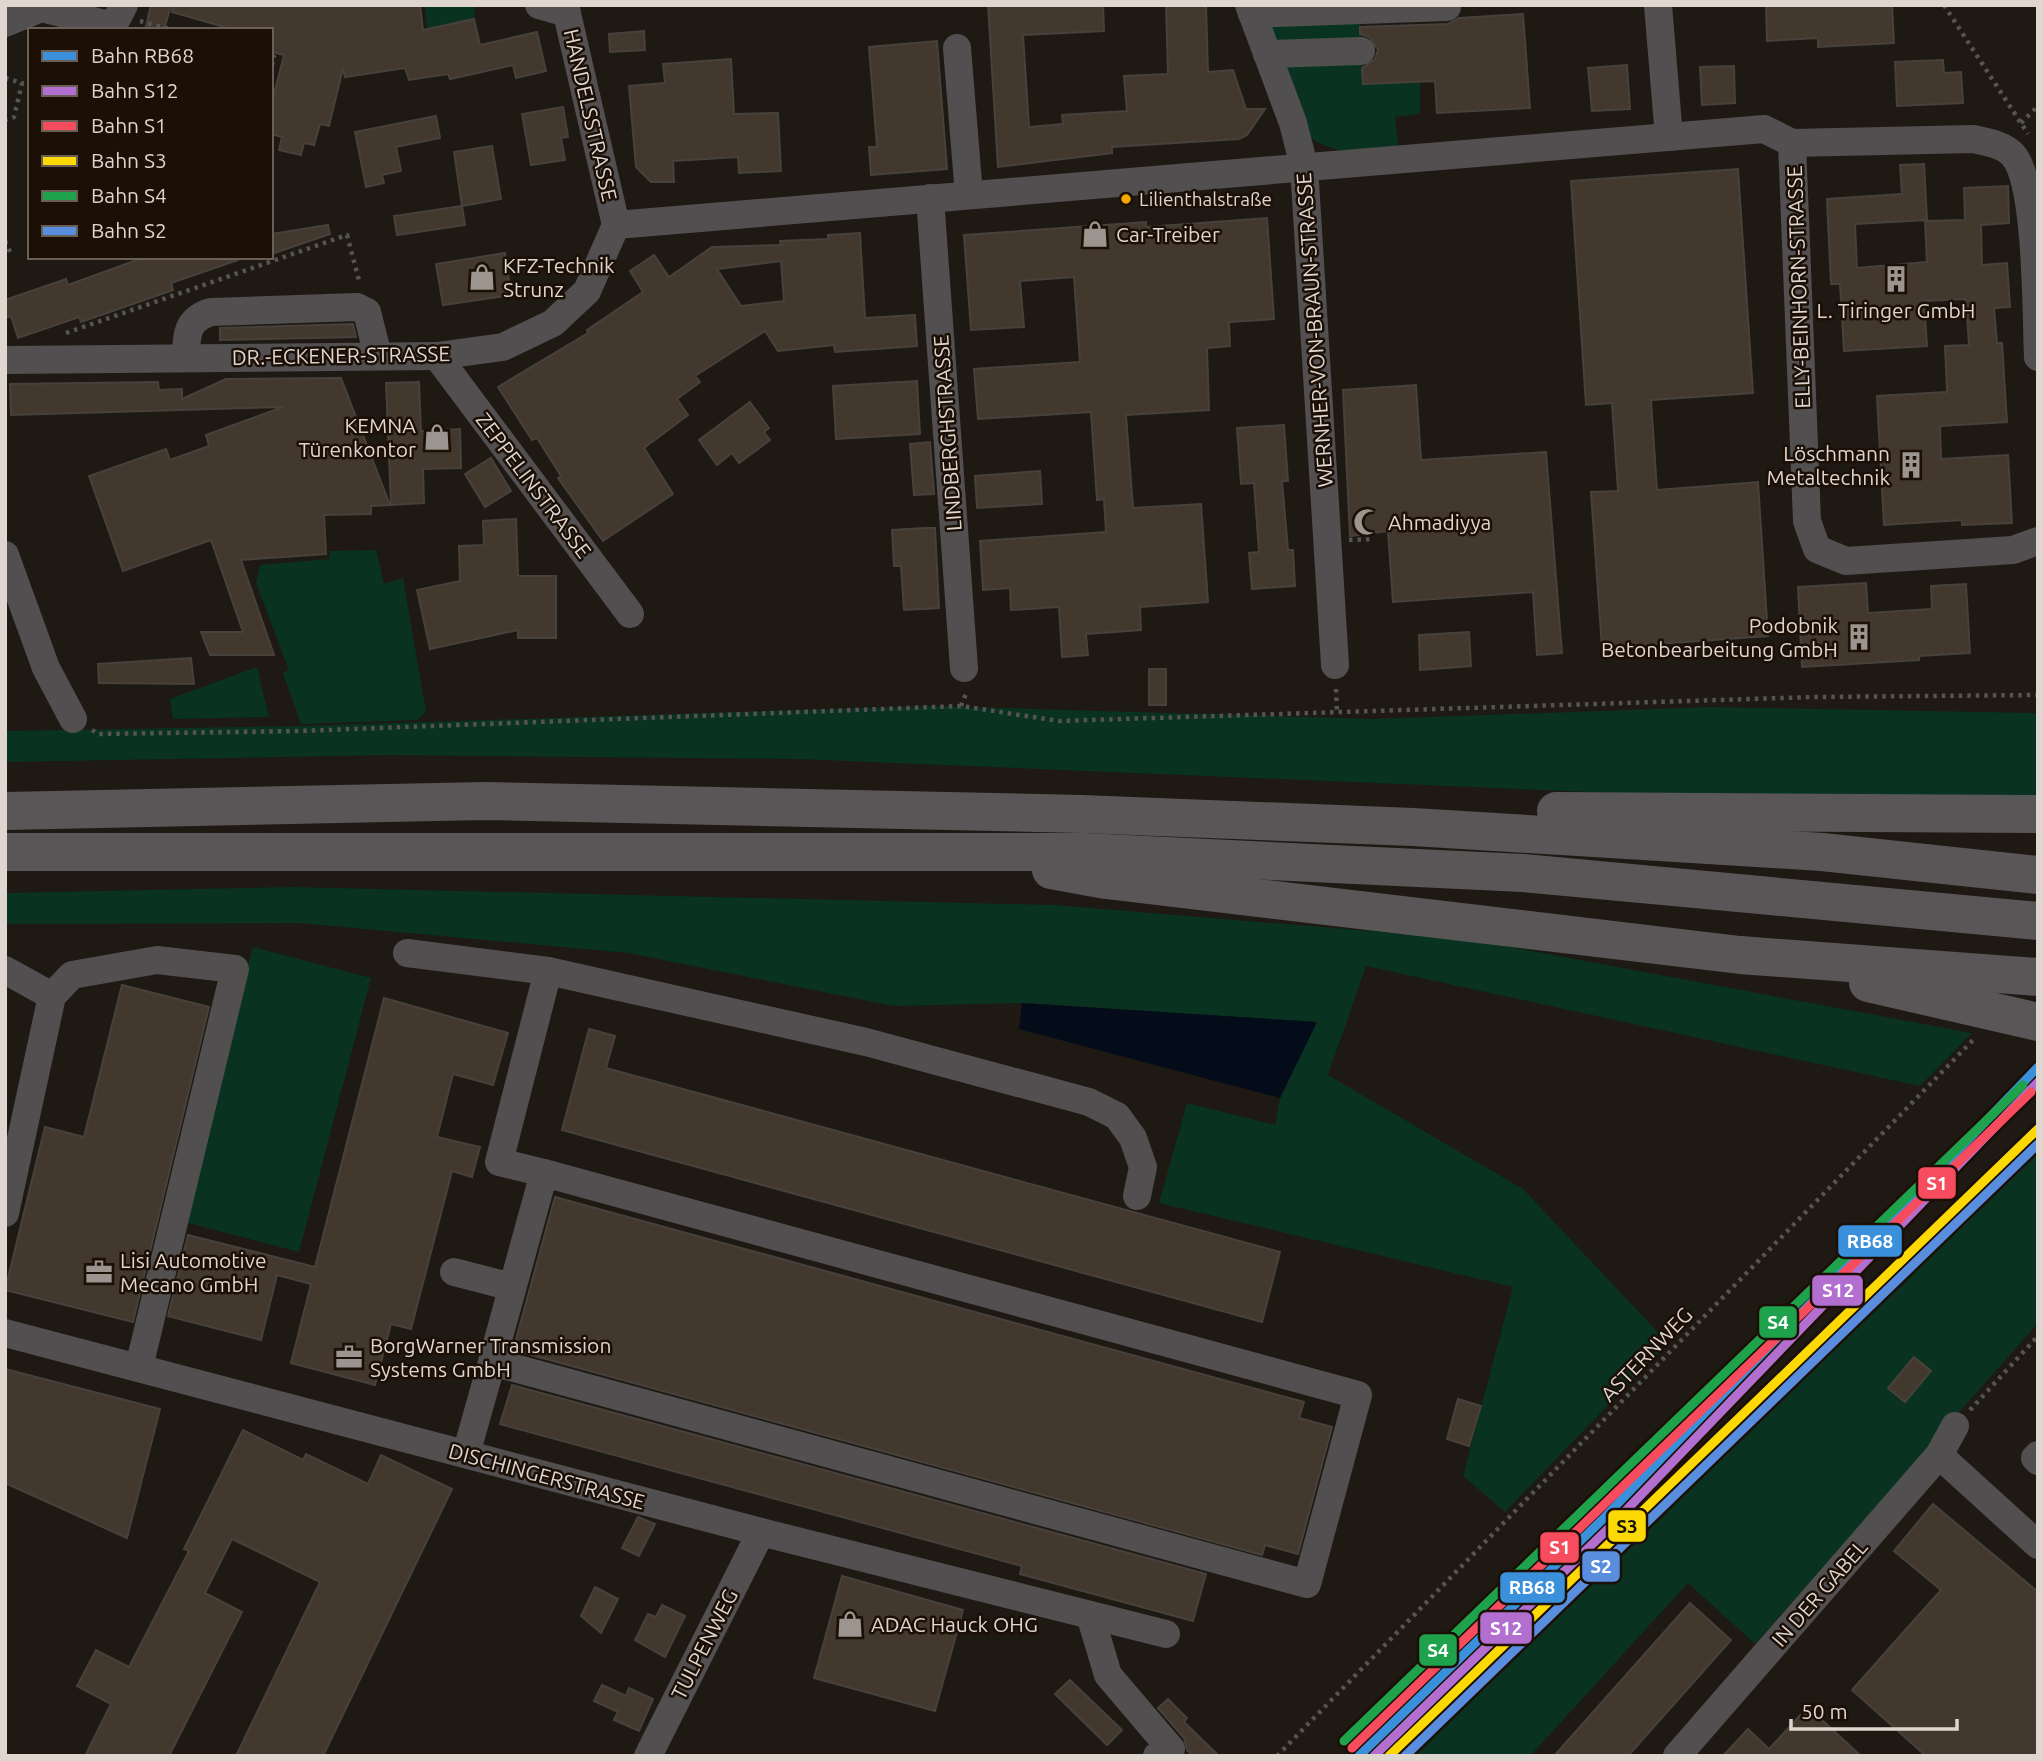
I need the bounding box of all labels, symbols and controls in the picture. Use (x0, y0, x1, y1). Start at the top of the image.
street label: HANDELSSTRASSE (560, 27, 622, 203)
legend (28, 28, 273, 259)
text: Bahn RB68 (91, 43, 194, 67)
text: Bahn S12 (91, 78, 179, 102)
text: Bahn S1 (91, 113, 167, 137)
text: Bahn S3 (91, 148, 167, 172)
street label: ELLY-BEINHORN-STRASSE (1782, 165, 1814, 409)
street label: WERNHER-VON-BRAUN-STRASSE (1291, 172, 1337, 488)
text: Bahn S4 (91, 183, 167, 207)
place label: Lilienthalstraße (1139, 188, 1272, 210)
marker: Lilienthalstraße (1119, 192, 1133, 206)
text: Bahn S2 (91, 218, 167, 242)
shop icon: Car-Treiber (1080, 219, 1110, 249)
place label: Car-Treiber (1116, 222, 1220, 246)
place label: KFZ-Technik Strunz (503, 253, 615, 301)
shop icon: KFZ-Technik Strunz (467, 262, 497, 292)
building icon: L. Tiringer GmbH (1881, 264, 1911, 294)
place label: L. Tiringer GmbH (1817, 298, 1975, 322)
street label: LINDBERGHSTRASSE (928, 334, 966, 532)
street label: DR.-ECKENER-STRASSE (232, 341, 450, 369)
street label: ZEPPELINSTRASSE (472, 408, 596, 562)
place label: KEMNA Türenkontor (298, 413, 416, 461)
shop icon: KEMNA Türenkontor (422, 422, 452, 452)
place label: Löschmann Metaltechnik (1766, 441, 1890, 489)
building icon: Löschmann Metaltechnik (1896, 450, 1926, 480)
mosque icon: Ahmadiyya (1352, 507, 1382, 537)
place label: Ahmadiyya (1388, 510, 1491, 534)
place label: Podobnik Betonbearbeitung GmbH (1601, 613, 1838, 661)
building icon: Podobnik Betonbearbeitung GmbH (1844, 622, 1874, 652)
line badge: S1 (1917, 1166, 1957, 1200)
text: S1 (1926, 1172, 1948, 1194)
line badge: RB68 (1837, 1224, 1903, 1258)
text: RB68 (1847, 1230, 1893, 1252)
place label: Lisi Automotive Mecano GmbH (120, 1248, 266, 1296)
office icon: Lisi Automotive Mecano GmbH (84, 1257, 114, 1287)
line badge: S12 (1811, 1274, 1864, 1307)
text: S12 (1822, 1279, 1854, 1301)
street label: ASTERNWEG (1595, 1302, 1697, 1406)
line badge: S4 (1758, 1305, 1798, 1339)
text: S4 (1767, 1311, 1789, 1333)
place label: BorgWarner Transmission Systems GmbH (370, 1333, 611, 1381)
office icon: BorgWarner Transmission Systems GmbH (334, 1342, 364, 1372)
street label: DISCHINGERSTRASSE (446, 1438, 648, 1514)
line badge: S3 (1607, 1509, 1647, 1543)
text: S3 (1616, 1515, 1638, 1537)
line badge: S1 (1539, 1531, 1580, 1564)
street label: IN DER GABEL (1766, 1535, 1872, 1651)
text: S1 (1549, 1536, 1571, 1558)
line badge: S2 (1581, 1550, 1621, 1583)
text: S2 (1590, 1555, 1612, 1577)
line badge: RB68 (1499, 1571, 1566, 1604)
text: RB68 (1509, 1576, 1555, 1598)
street label: TULPENWEG (666, 1585, 742, 1703)
shop icon: ADAC Hauck OHG (835, 1609, 865, 1639)
line badge: S12 (1479, 1611, 1533, 1645)
place label: ADAC Hauck OHG (871, 1612, 1038, 1636)
text: S12 (1490, 1617, 1522, 1639)
line badge: S4 (1418, 1633, 1458, 1667)
text: S4 (1427, 1639, 1449, 1661)
scale bar (1791, 1688, 1957, 1732)
text: 50 m (1801, 1699, 1848, 1723)

